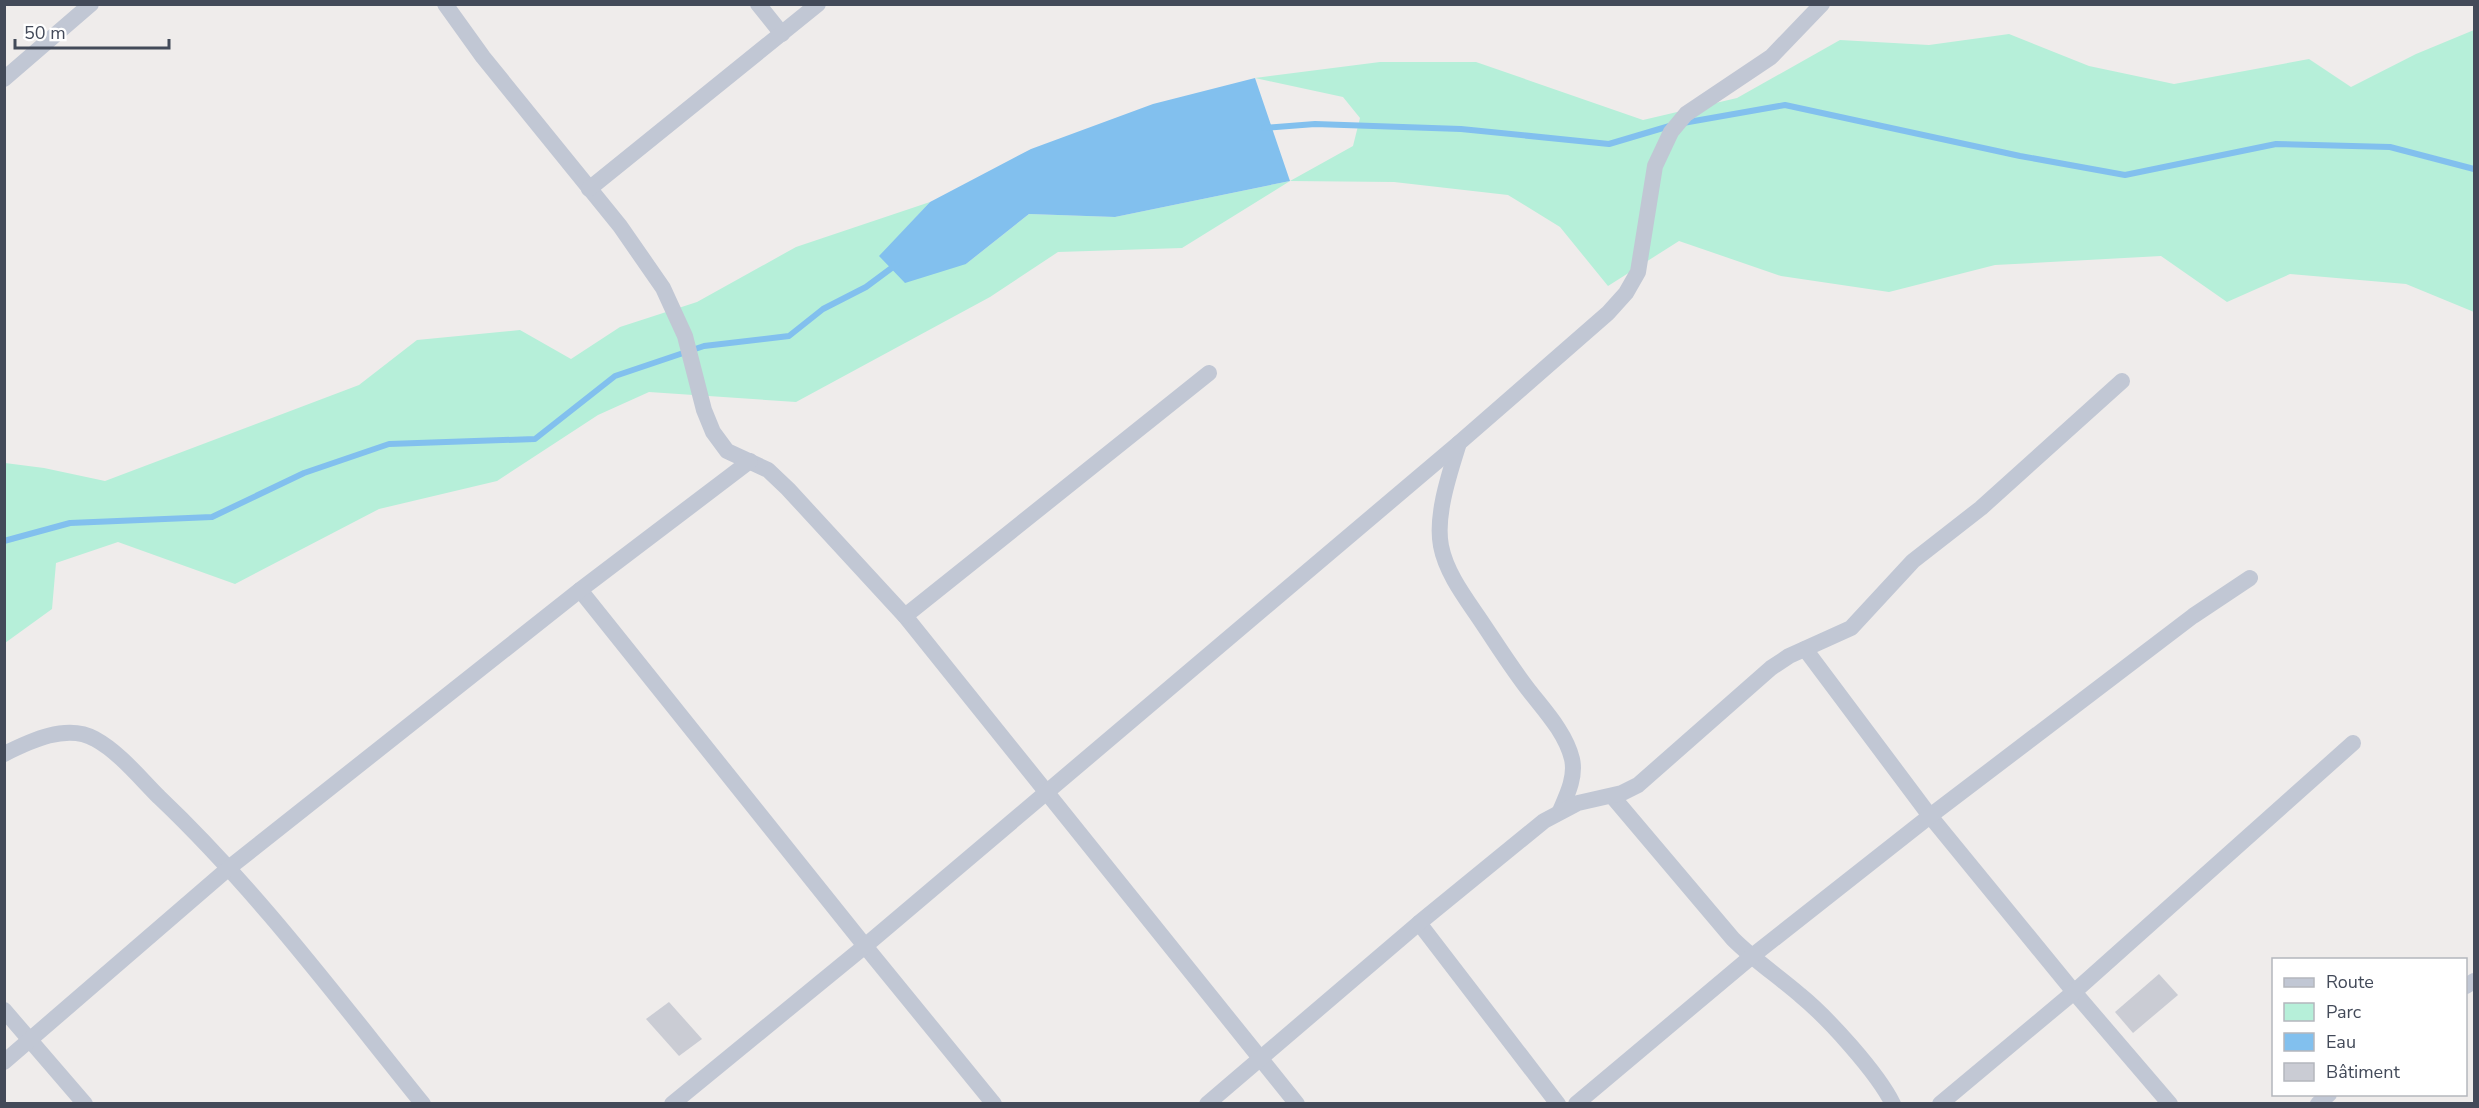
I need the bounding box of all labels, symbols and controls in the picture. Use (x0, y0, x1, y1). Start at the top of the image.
scale bar (15, 12, 170, 50)
text: 50 m (24, 21, 66, 45)
legend (2272, 958, 2467, 1096)
text: Route (2326, 970, 2374, 994)
text: Parc (2326, 1000, 2361, 1024)
text: Eau (2326, 1030, 2356, 1054)
text: Bâtiment (2326, 1060, 2400, 1084)

